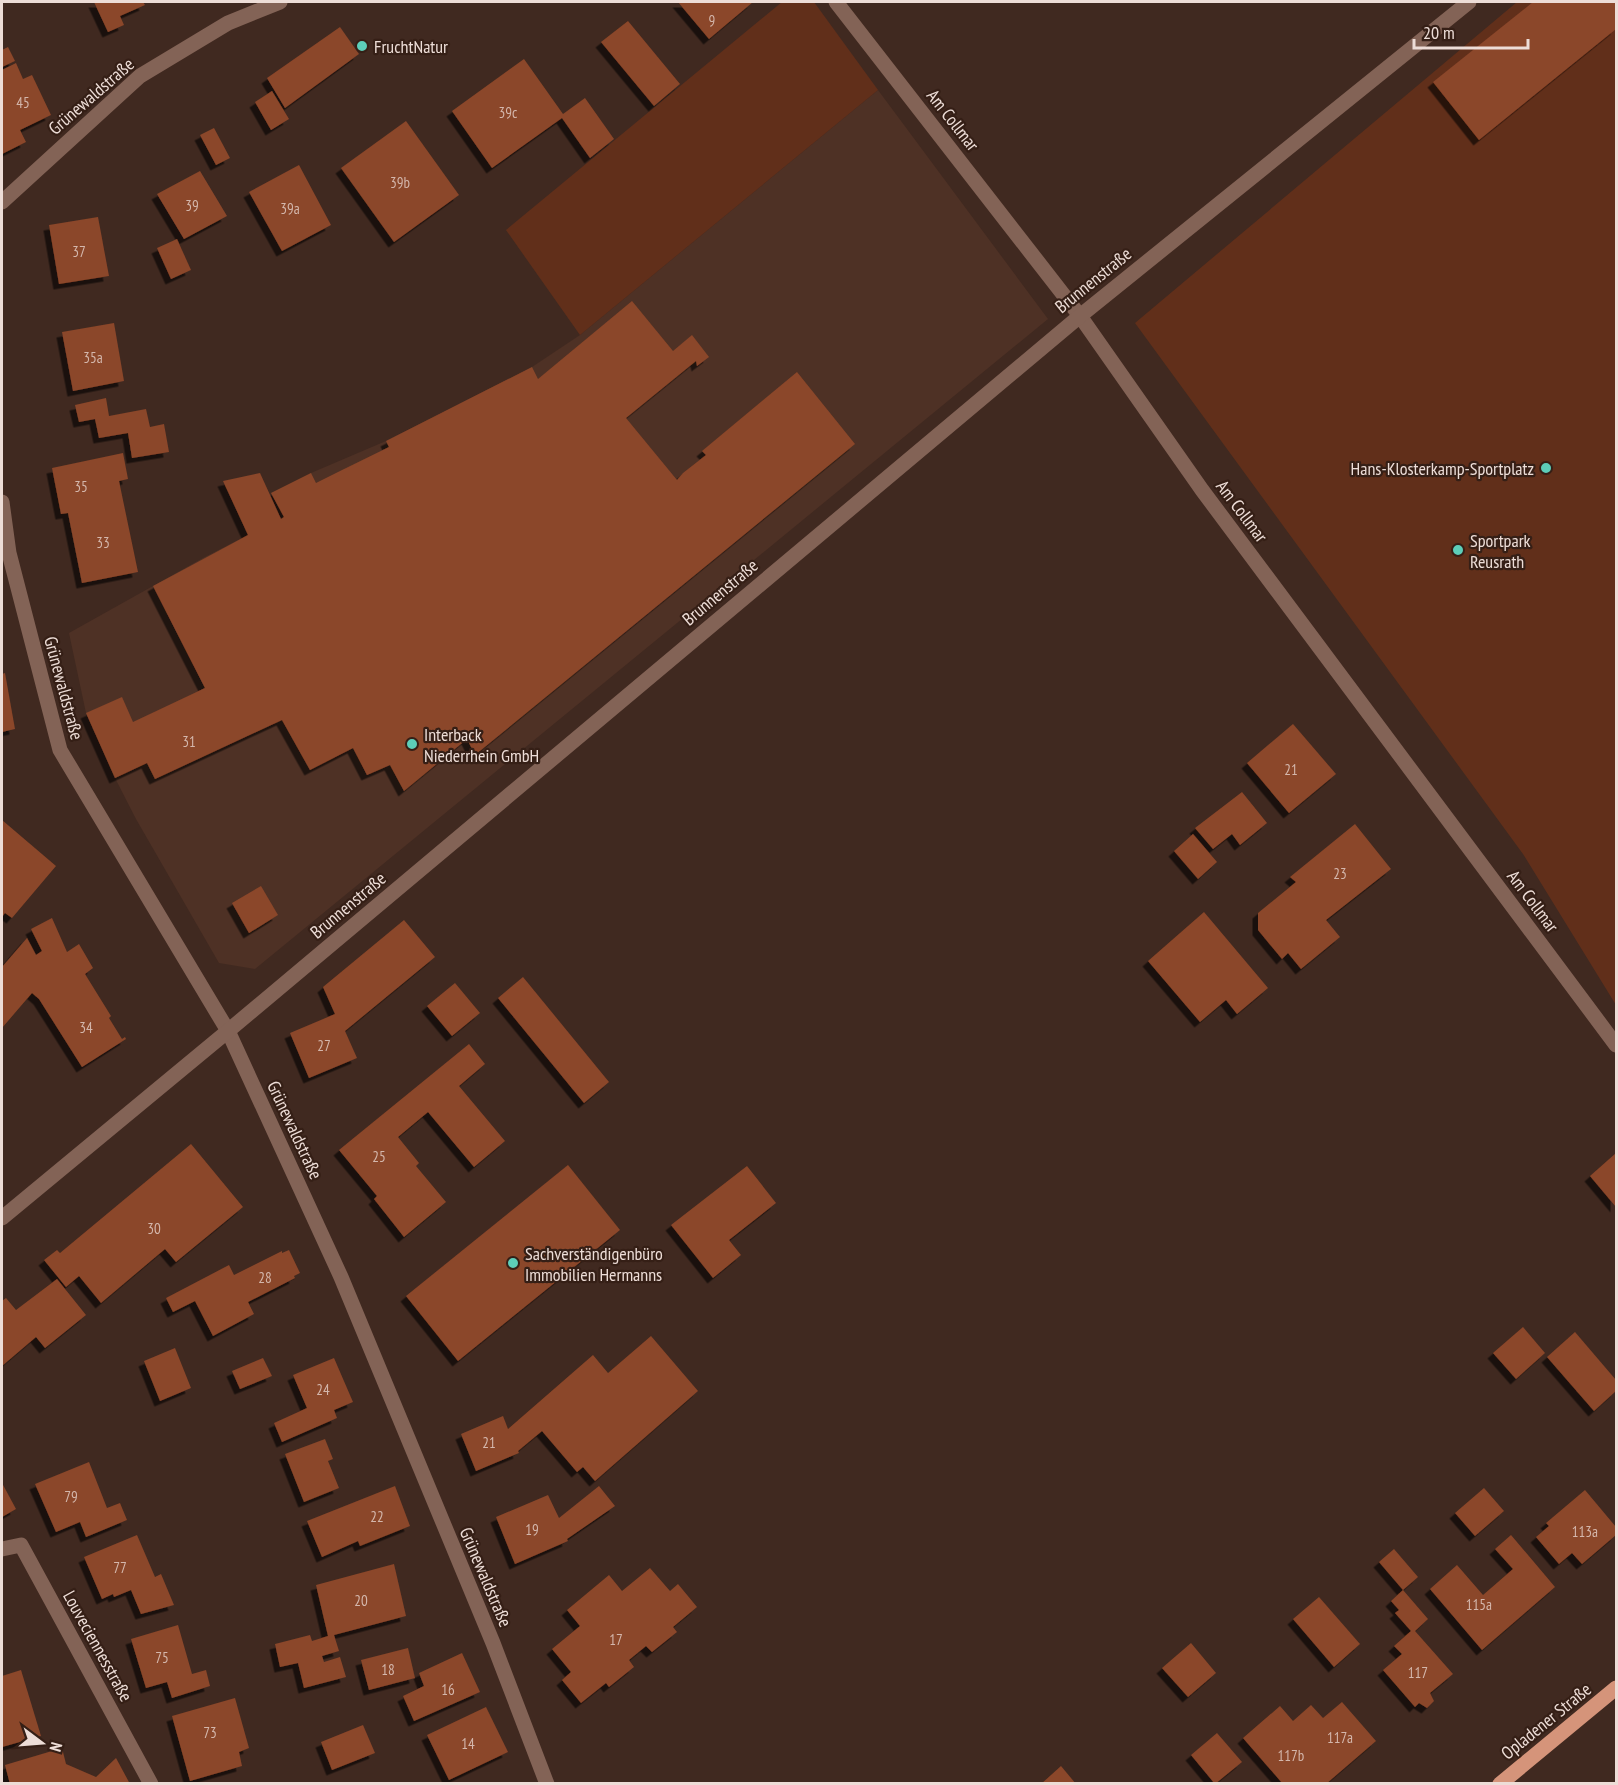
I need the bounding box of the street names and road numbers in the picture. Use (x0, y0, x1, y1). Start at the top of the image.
street label: Grünewaldstraße (43, 53, 139, 139)
street label: Am Collmar (922, 85, 984, 155)
street label: Brunnenstraße (1050, 242, 1136, 318)
street label: Am Collmar (1211, 475, 1273, 547)
street label: Brunnenstraße (677, 554, 763, 630)
street label: Grünewaldstraße (39, 634, 89, 742)
street label: Am Collmar (1502, 865, 1564, 937)
street label: Brunnenstraße (305, 867, 391, 943)
street label: Grünewaldstraße (262, 1077, 328, 1183)
street label: Grünewaldstraße (455, 1524, 517, 1630)
street label: Louveciennesstraße (58, 1587, 138, 1705)
street label: Opladener Straße (1496, 1678, 1596, 1764)

